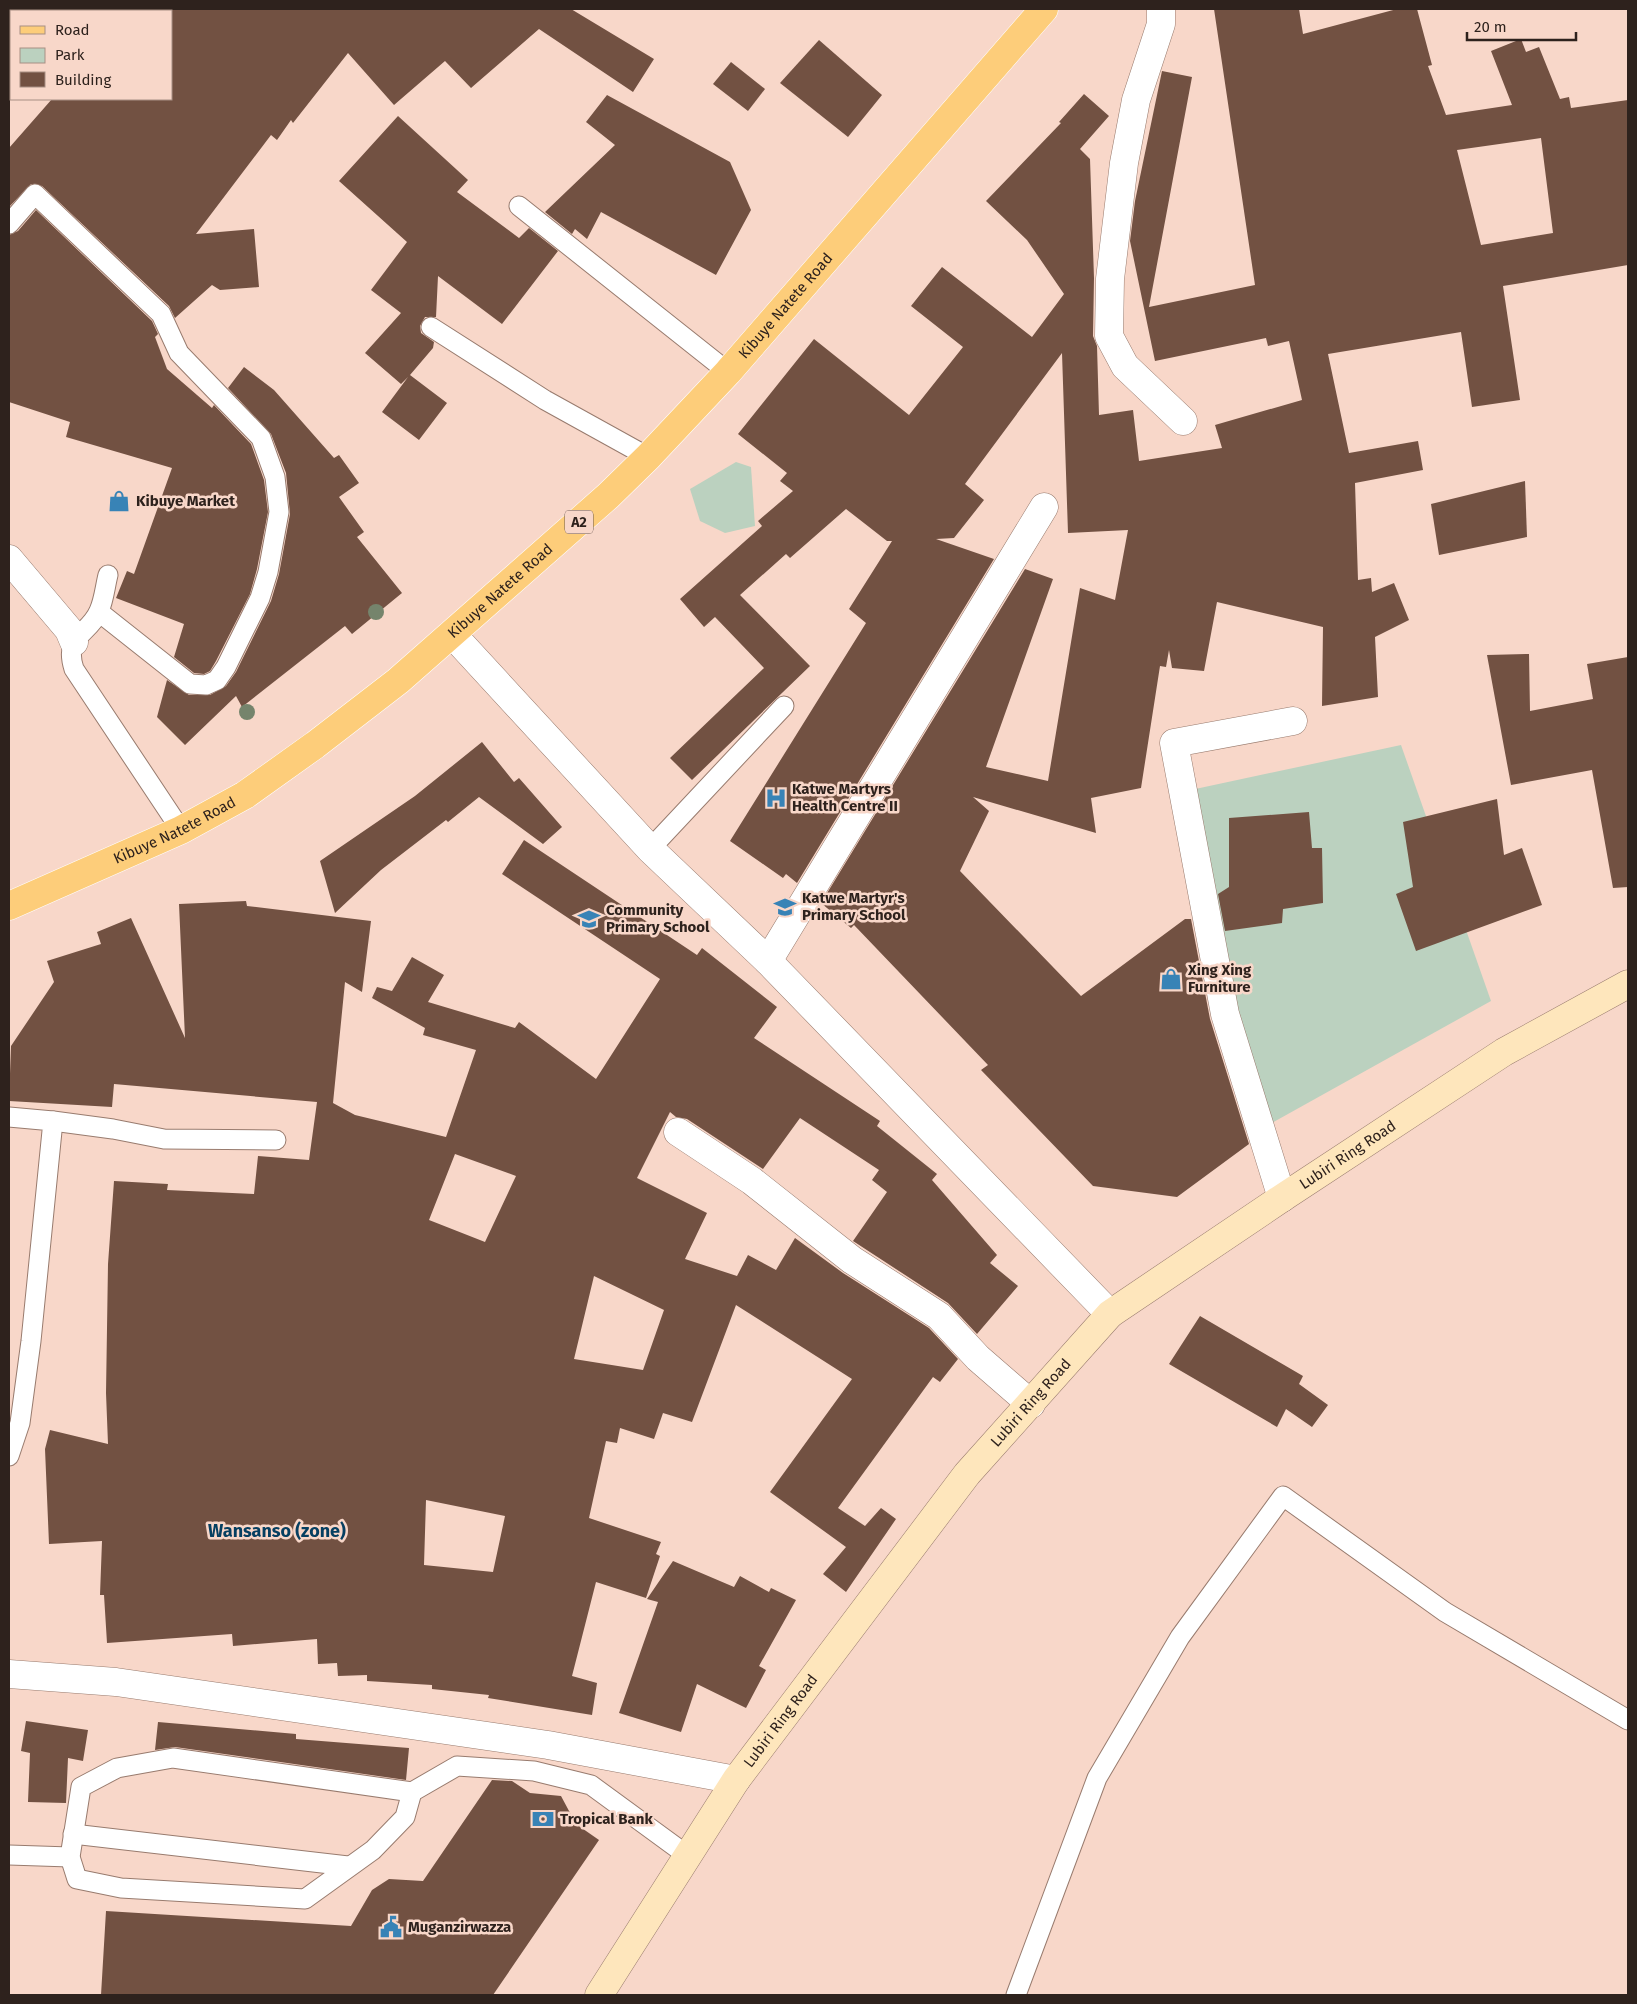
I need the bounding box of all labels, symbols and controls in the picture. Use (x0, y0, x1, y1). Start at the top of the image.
legend (10, 10, 172, 100)
scale bar (1467, 10, 1576, 42)
text: 20 m (1474, 18, 1507, 36)
text: Road (55, 21, 90, 39)
text: Park (55, 46, 85, 64)
text: Building (55, 71, 111, 89)
street label: Kibuye Natete Road (735, 249, 836, 362)
shop icon: Kibuye Market (106, 488, 132, 514)
place label: Kibuye Market (136, 492, 235, 510)
road number: A2 (565, 511, 593, 534)
street label: Kibuye Natete Road (444, 540, 556, 642)
place label: Katwe Martyrs Health Centre II (792, 780, 898, 815)
hospital icon: Katwe Martyrs Health Centre II (763, 785, 789, 811)
street label: Kibuye Natete Road (111, 793, 239, 868)
place label: Katwe Martyr's Primary School (802, 889, 906, 924)
school or university icon: Katwe Martyr's Primary School (772, 894, 798, 920)
place label: Community Primary School (606, 901, 710, 936)
school or university icon: Community Primary School (576, 906, 602, 932)
place label: Xing Xing Furniture (1187, 961, 1252, 996)
shop icon: Xing Xing Furniture (1158, 966, 1184, 992)
street label: Lubiri Ring Road (1296, 1117, 1399, 1193)
street label: Lubiri Ring Road (987, 1355, 1075, 1450)
district label: Wansanso (zone) (208, 1520, 346, 1542)
street label: Lubiri Ring Road (740, 1671, 821, 1771)
bank icon: Tropical Bank (530, 1806, 556, 1832)
place label: Tropical Bank (560, 1810, 653, 1828)
public building icon: Muganzirwazza (378, 1914, 404, 1940)
place label: Muganzirwazza (408, 1918, 511, 1936)

